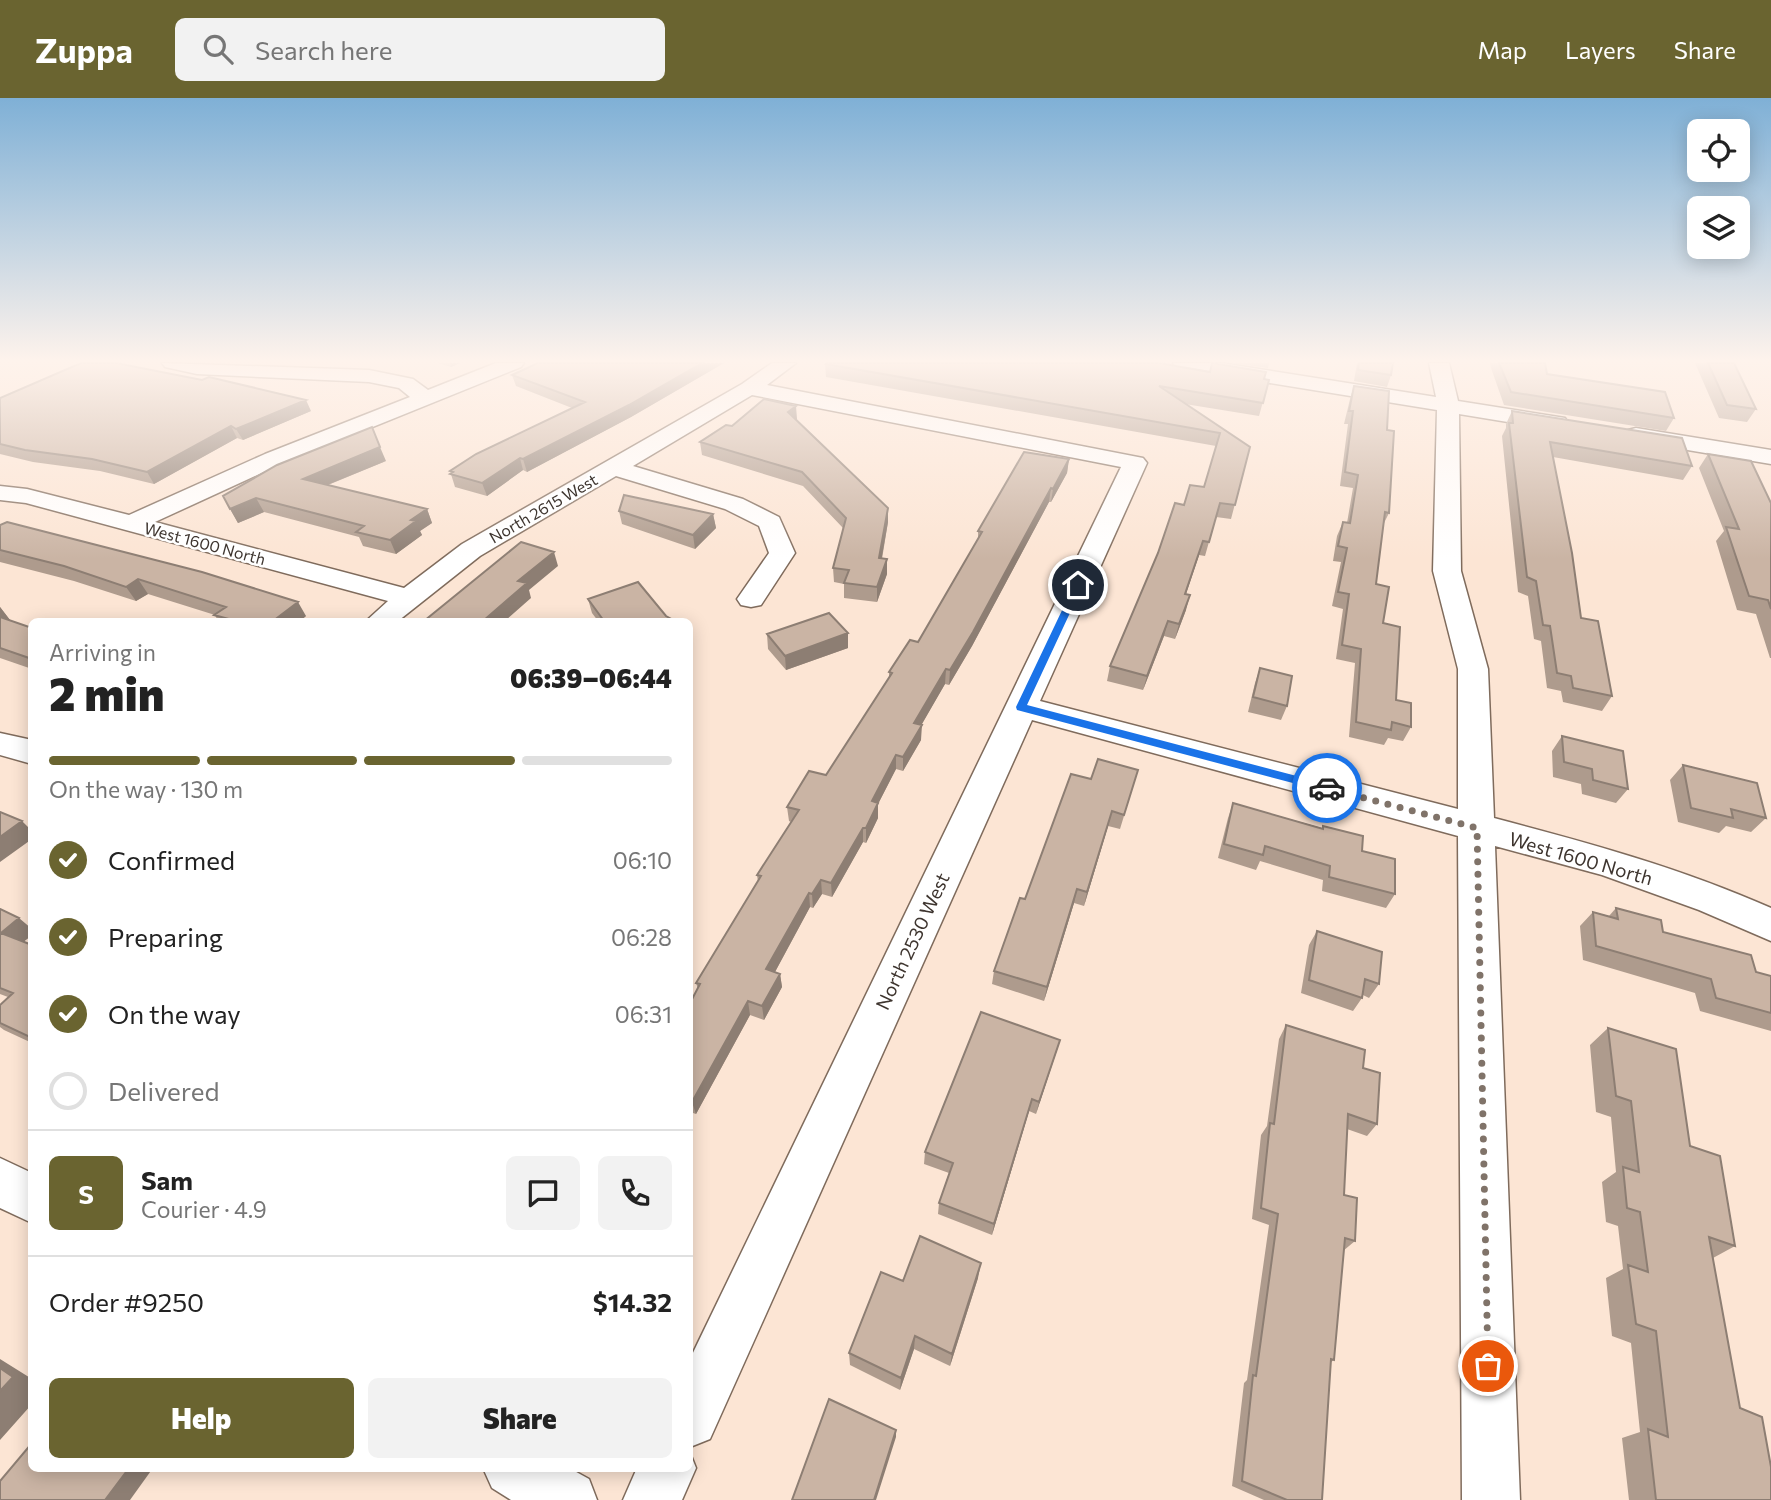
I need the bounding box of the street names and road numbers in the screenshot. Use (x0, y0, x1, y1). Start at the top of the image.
street label: North 2615 West (485, 469, 601, 547)
street label: West 1600 North (142, 518, 268, 568)
street label: West 1600 North (1507, 827, 1655, 889)
street label: North 2530 West (870, 869, 954, 1013)

